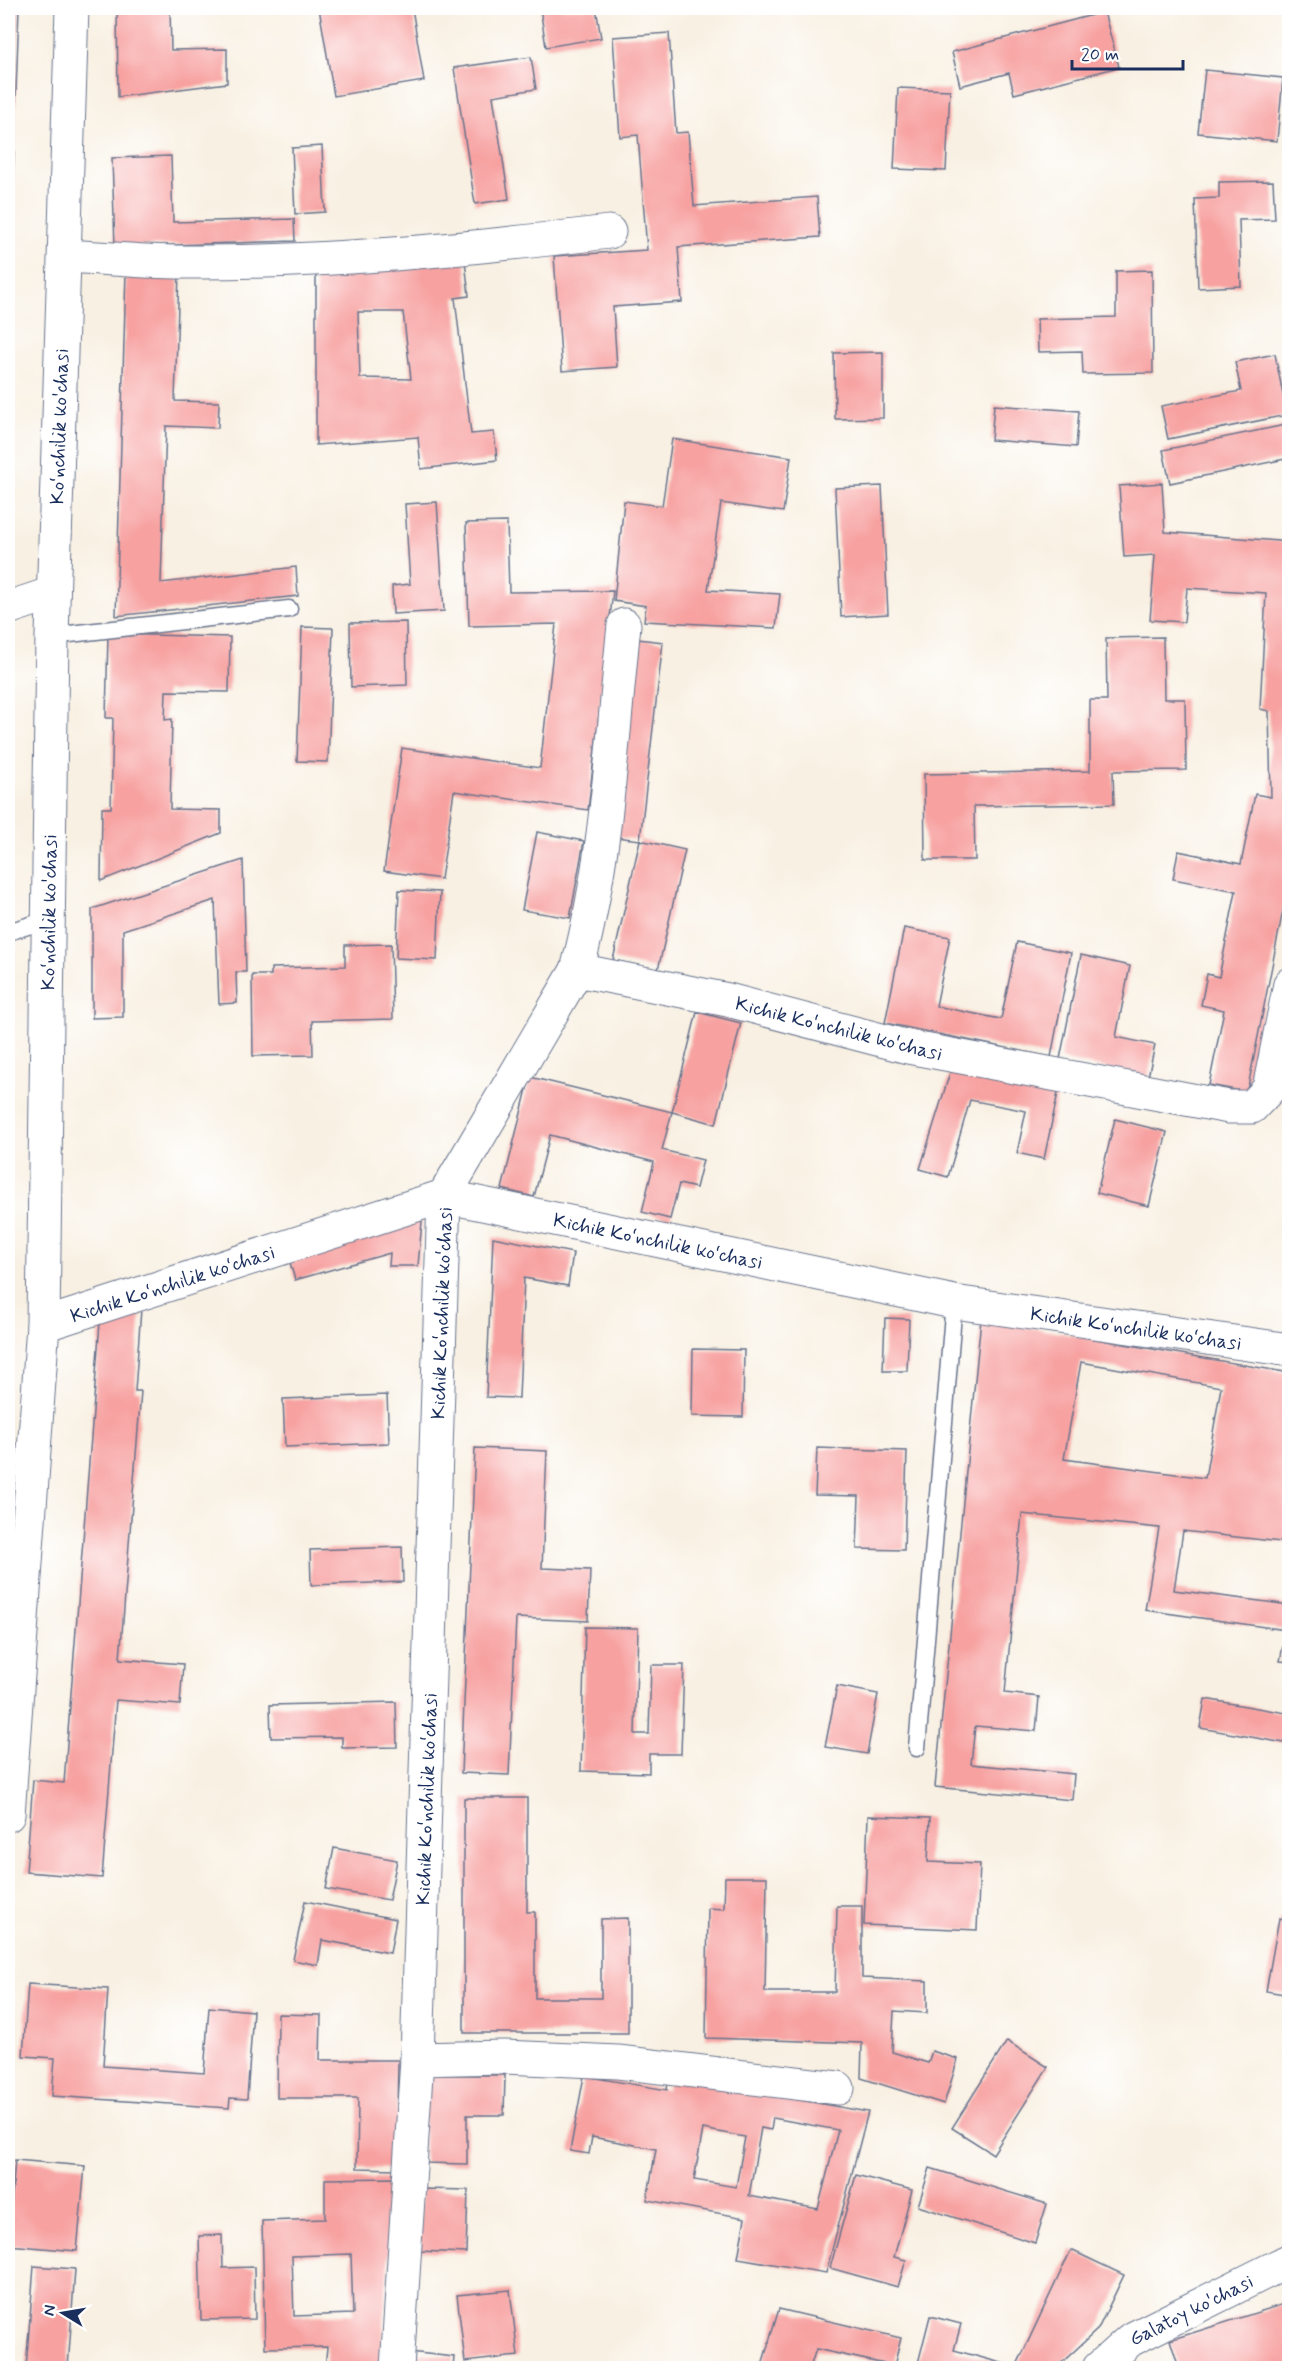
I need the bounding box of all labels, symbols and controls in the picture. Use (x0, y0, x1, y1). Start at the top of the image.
scale bar (1072, 33, 1183, 71)
text: 20 m (1081, 43, 1119, 67)
street label: Ko‘nchilik ko'chasi (44, 348, 76, 505)
street label: Ko‘nchilik ko'chasi (35, 834, 64, 991)
street label: Kichik Koʻnchilik koʻchasi (732, 991, 945, 1068)
street label: Kichik Koʻnchilik koʻchasi (425, 1206, 460, 1420)
street label: Kichik Ko‘nchilik ko‘chasi (551, 1207, 765, 1277)
street label: Kichik Ko‘nchilik ko‘chasi (67, 1239, 279, 1330)
street label: Kichik Ko‘nchilik ko‘chasi (1028, 1301, 1243, 1358)
street label: Kichik Koʻnchilik koʻchasi (410, 1692, 445, 1906)
street label: Galatoy ko'chasi (1125, 2268, 1258, 2353)
north arrow (33, 2283, 93, 2343)
text: N (38, 2303, 61, 2318)

